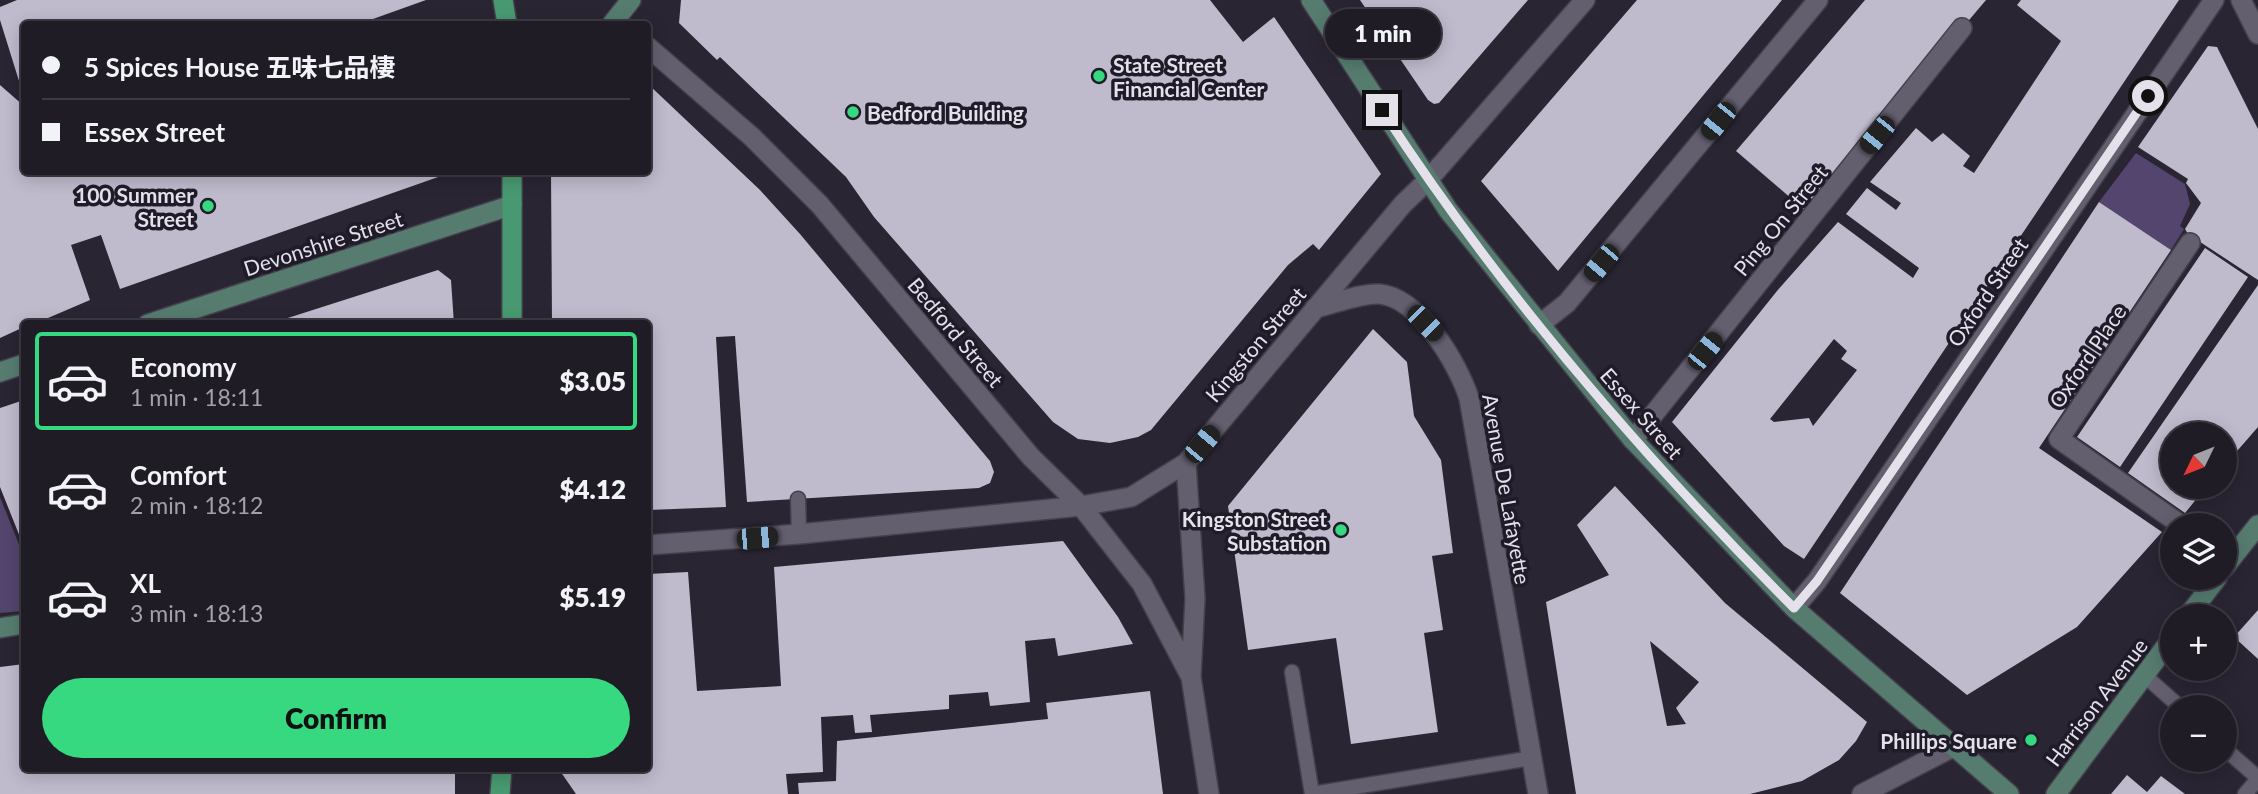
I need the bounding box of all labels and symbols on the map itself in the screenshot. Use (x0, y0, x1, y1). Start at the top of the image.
callout: 1 min (1324, 8, 1440, 57)
place label: State Street Financial Center (1113, 52, 1265, 101)
marker: State Street Financial Center (1091, 68, 1107, 84)
route start (2132, 80, 2164, 112)
route end (1366, 94, 1398, 126)
car (1697, 98, 1740, 144)
place label: Bedford Building (867, 100, 1024, 125)
marker: Bedford Building (845, 104, 861, 120)
car (1856, 112, 1899, 158)
street label: Ping On Street (1728, 159, 1832, 280)
place label: 100 Summer Street (75, 182, 194, 231)
marker: 100 Summer Street (200, 198, 216, 214)
street label: Devonshire Street (240, 205, 406, 280)
street label: Oxford Street (1942, 233, 2033, 351)
car (1580, 240, 1623, 286)
street label: Bedford Street (903, 272, 1009, 392)
street label: Kingston Street (1200, 281, 1311, 407)
street label: Oxford Place (2043, 300, 2131, 412)
car (1403, 301, 1448, 345)
car (1684, 328, 1727, 374)
street label: Essex Street (1596, 362, 1689, 464)
street label: Avenue De Lafayette (1478, 392, 1536, 586)
car (1181, 421, 1224, 467)
north arrow (2160, 422, 2236, 499)
place label: Kingston Street Substation (1182, 506, 1327, 555)
marker: Kingston Street Substation (1333, 522, 1349, 538)
car (736, 526, 779, 550)
street label: Harrison Avenue (2040, 633, 2152, 771)
place label: Phillips Square (1880, 728, 2017, 753)
marker: Phillips Square (2023, 732, 2039, 748)

